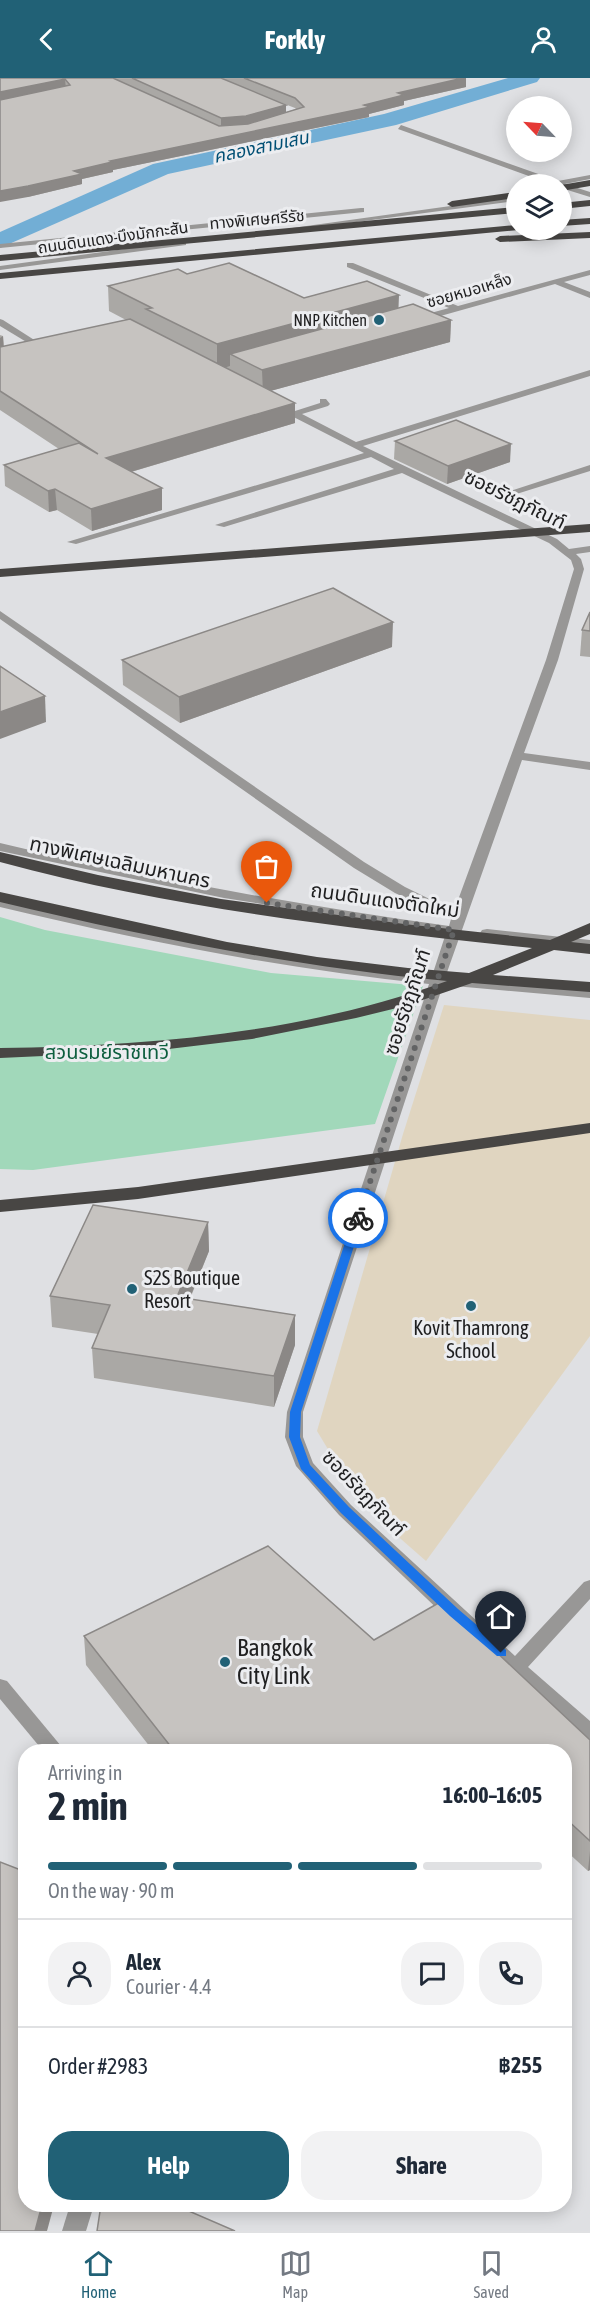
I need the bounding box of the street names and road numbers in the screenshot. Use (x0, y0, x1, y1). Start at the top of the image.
street label: ทางพิเศษศรีรัช (209, 206, 305, 232)
street label: ถนนดินแดง-บึงมักกะสัน (37, 218, 189, 256)
street label: ซอยหมอเหล็ง (424, 269, 514, 311)
street label: ซอยรัชฎภัณฑ์ (461, 464, 570, 533)
street label: ทางพิเศษเฉลิมมหานคร (28, 831, 212, 892)
street label: ถนนดินแดงตัดใหม่ (309, 878, 461, 921)
street label: ซอยรัชฎภัณฑ์ (379, 946, 434, 1058)
street label: ซอยรัชฎภัณฑ์ (318, 1445, 411, 1540)

